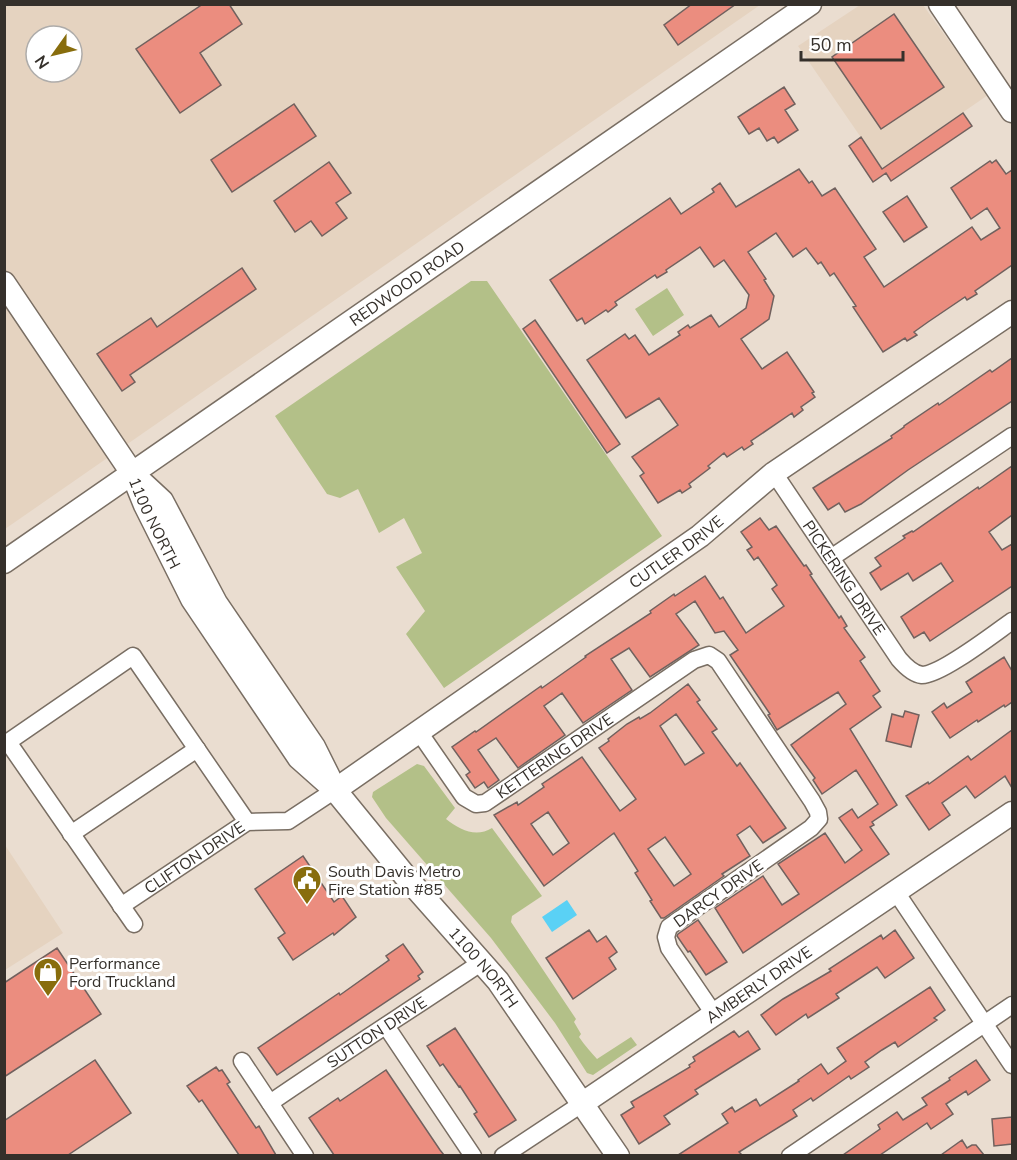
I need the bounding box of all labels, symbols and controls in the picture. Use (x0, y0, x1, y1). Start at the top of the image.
north arrow (24, 24, 84, 84)
scale bar (801, 24, 903, 62)
text: 50 m (810, 33, 852, 57)
text: N (30, 51, 55, 73)
street label: REDWOOD ROAD (345, 236, 470, 332)
street label: 1100 NORTH (123, 474, 185, 573)
street label: CUTLER DRIVE (625, 511, 729, 594)
street label: PICKERING DRIVE (797, 516, 890, 640)
street label: KETTERING DRIVE (492, 709, 618, 804)
street label: CLIFTON DRIVE (140, 817, 249, 900)
street label: DARCY DRIVE (669, 855, 768, 933)
place label: South Davis Metro Fire Station #85 (328, 861, 461, 901)
public building icon: South Davis Metro Fire Station #85 (291, 864, 323, 906)
street label: 1100 NORTH (443, 923, 523, 1012)
street label: AMBERLY DRIVE (702, 941, 817, 1029)
place label: Performance Ford Truckland (69, 953, 176, 993)
shop icon: Performance Ford Truckland (32, 956, 64, 998)
street label: SUTTON DRIVE (323, 992, 431, 1074)

